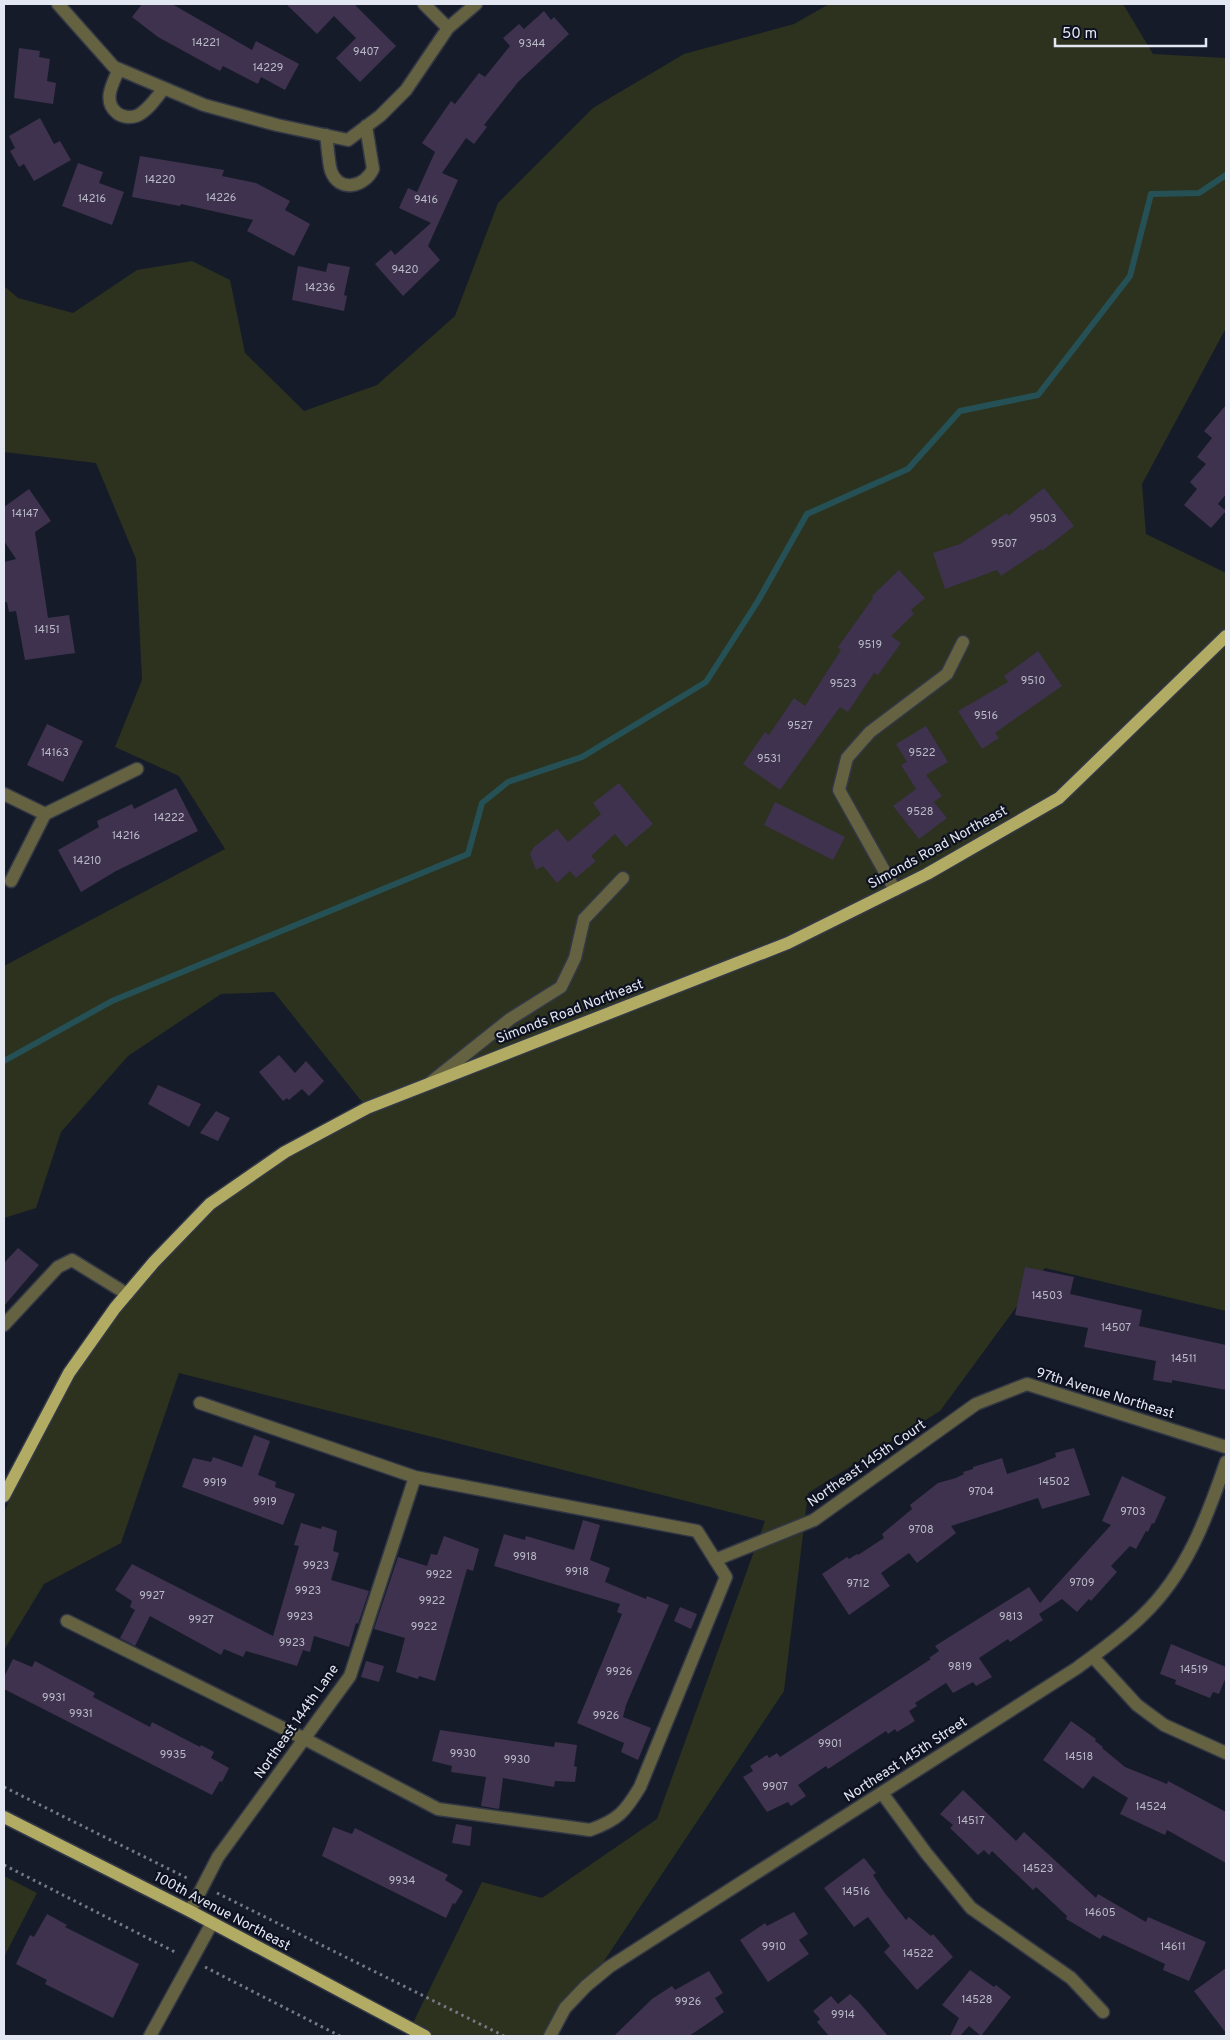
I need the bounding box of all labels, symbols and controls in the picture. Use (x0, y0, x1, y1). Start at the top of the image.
scale bar (1055, 15, 1206, 47)
text: 50 m (1062, 25, 1097, 44)
house number: 14221 (192, 36, 220, 50)
house number: 9344 (519, 37, 546, 51)
house number: 9407 (353, 45, 379, 59)
house number: 14229 (253, 61, 283, 75)
house number: 14220 (144, 173, 176, 187)
house number: 14226 (206, 191, 236, 205)
house number: 14216 (78, 192, 106, 206)
house number: 9416 (414, 193, 438, 207)
house number: 9420 (391, 263, 419, 277)
house number: 14236 (305, 281, 335, 295)
house number: 14147 (11, 507, 39, 521)
house number: 9503 (1029, 512, 1057, 526)
house number: 9507 (991, 537, 1017, 551)
house number: 14151 (34, 623, 60, 637)
house number: 9519 (858, 638, 882, 652)
house number: 9510 (1021, 674, 1045, 688)
house number: 9523 (830, 677, 856, 691)
house number: 9516 (974, 709, 998, 723)
house number: 9527 (787, 719, 813, 733)
house number: 14163 (41, 746, 69, 760)
house number: 9522 (909, 746, 935, 760)
house number: 9531 (757, 752, 781, 766)
street label: Simonds Road Northeast (866, 803, 1010, 893)
house number: 9528 (907, 805, 933, 819)
house number: 14222 (154, 811, 184, 825)
house number: 14216 (112, 829, 140, 843)
house number: 14210 (73, 854, 101, 868)
street label: Simonds Road Northeast (494, 976, 646, 1048)
house number: 14503 (1031, 1289, 1063, 1303)
house number: 14507 (1101, 1321, 1131, 1335)
house number: 14511 (1171, 1352, 1197, 1366)
street label: 97th Avenue Northeast (1034, 1365, 1176, 1423)
street label: Northeast 145th Court (805, 1417, 929, 1511)
house number: 14502 (1038, 1475, 1070, 1489)
house number: 9919 (203, 1476, 227, 1490)
house number: 9704 (968, 1485, 994, 1499)
house number: 9919 (253, 1495, 277, 1509)
house number: 9703 (1120, 1505, 1146, 1519)
house number: 9708 (908, 1523, 934, 1537)
house number: 9918 (513, 1550, 537, 1564)
house number: 9923 (303, 1559, 329, 1573)
house number: 9918 (565, 1565, 589, 1579)
house number: 9922 (426, 1568, 452, 1582)
house number: 9709 (1069, 1576, 1095, 1590)
house number: 9712 (846, 1577, 870, 1591)
house number: 9923 (295, 1584, 321, 1598)
house number: 9927 (139, 1589, 165, 1603)
house number: 9922 (419, 1594, 445, 1608)
house number: 9923 (287, 1610, 313, 1624)
house number: 9813 (999, 1610, 1023, 1624)
house number: 9927 (188, 1613, 214, 1627)
house number: 9922 (411, 1620, 437, 1634)
house number: 9923 (279, 1636, 305, 1650)
house number: 9819 (948, 1660, 972, 1674)
street label: Northeast 144th Lane (251, 1662, 343, 1782)
house number: 14519 (1180, 1663, 1208, 1677)
house number: 9926 (606, 1665, 632, 1679)
house number: 9931 (42, 1691, 66, 1705)
house number: 9931 (69, 1707, 93, 1721)
house number: 9926 (593, 1709, 619, 1723)
street label: Northeast 145th Street (841, 1714, 971, 1806)
house number: 9901 (818, 1737, 842, 1751)
house number: 9930 (450, 1747, 476, 1761)
house number: 9935 (160, 1748, 186, 1762)
house number: 14518 (1065, 1750, 1093, 1764)
house number: 9930 (504, 1753, 530, 1767)
house number: 9907 (762, 1780, 788, 1794)
house number: 14524 (1136, 1800, 1167, 1814)
house number: 14517 (957, 1814, 985, 1828)
house number: 14523 (1023, 1862, 1053, 1876)
street label: 100th Avenue Northeast (151, 1869, 293, 1955)
house number: 9934 (389, 1874, 415, 1888)
house number: 14516 (842, 1885, 870, 1899)
house number: 14605 (1084, 1906, 1116, 1920)
house number: 9910 (762, 1940, 786, 1954)
house number: 14611 (1160, 1940, 1186, 1954)
house number: 14522 (903, 1947, 933, 1961)
house number: 14528 (962, 1993, 992, 2007)
house number: 9926 (675, 1995, 701, 2009)
house number: 9914 (831, 2008, 855, 2022)

